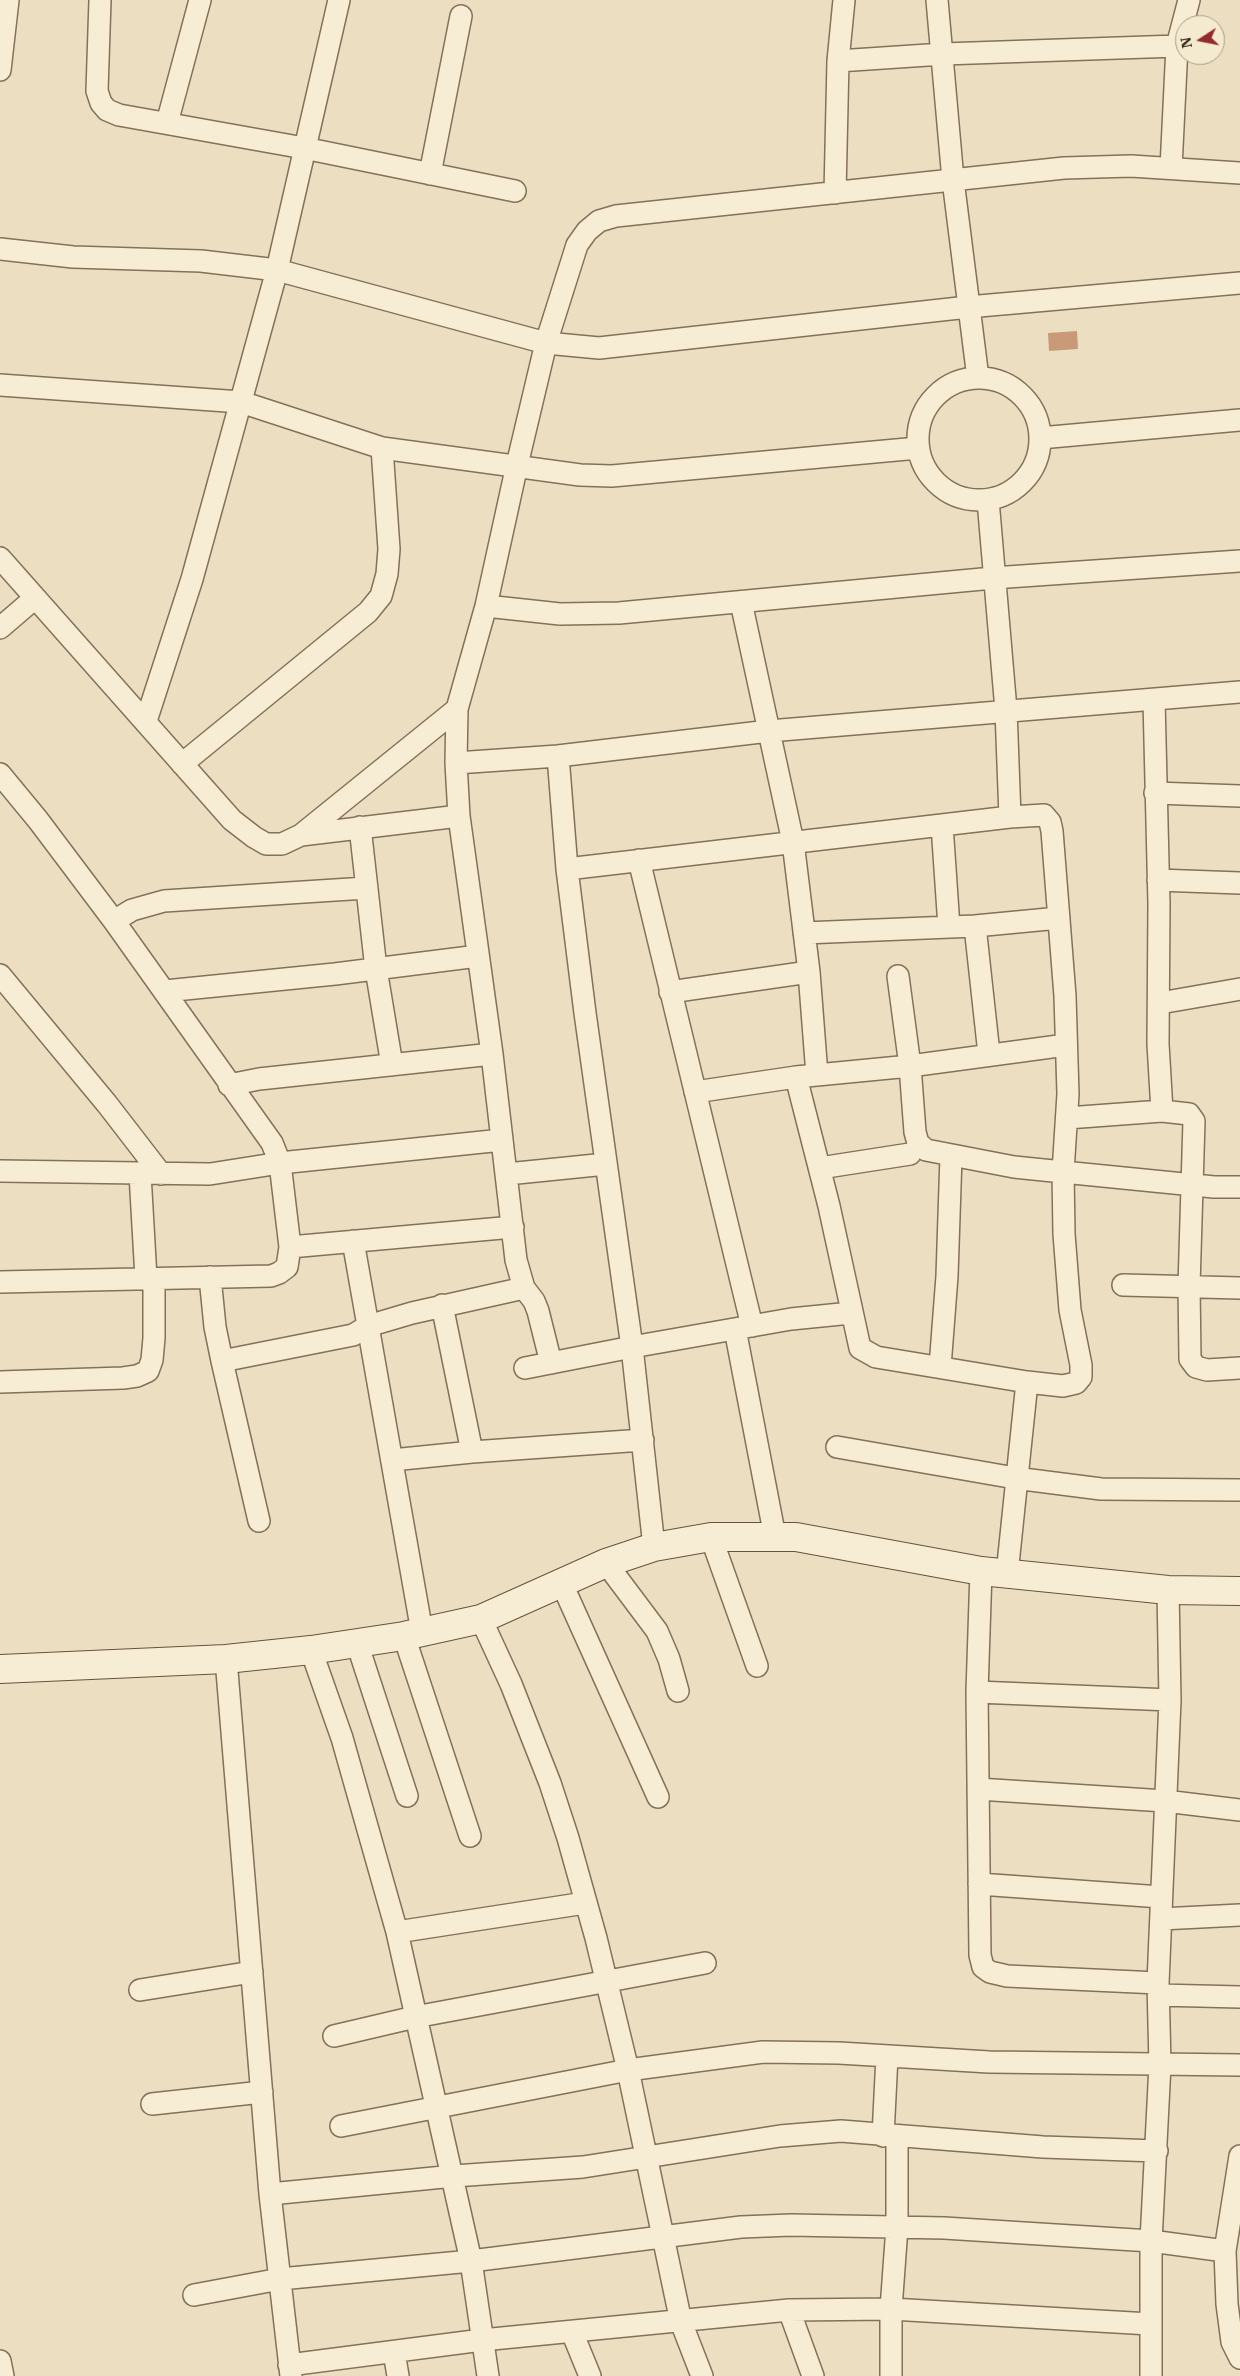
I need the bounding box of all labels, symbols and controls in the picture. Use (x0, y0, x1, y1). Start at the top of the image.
north arrow (1175, 15, 1225, 65)
text: N (1176, 36, 1196, 50)

